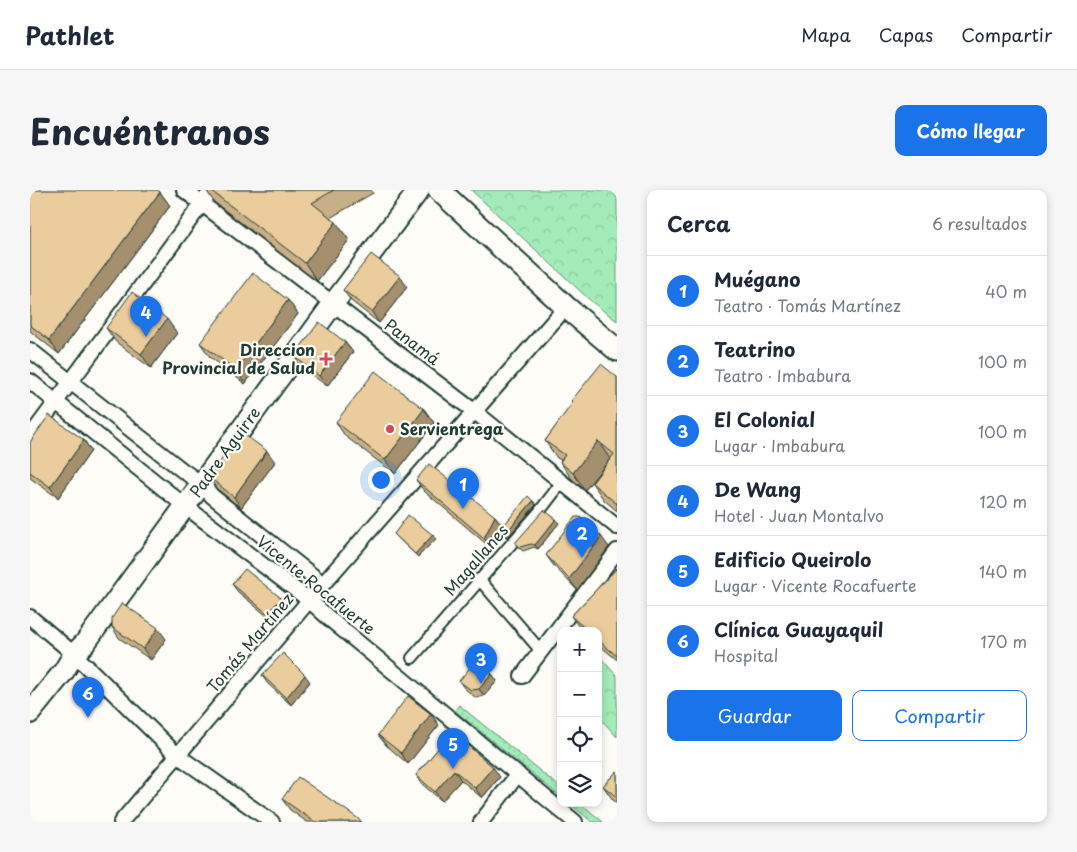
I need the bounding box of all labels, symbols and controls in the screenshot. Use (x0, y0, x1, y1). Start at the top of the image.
text: Pathlet (25, 17, 115, 53)
text: Mapa (801, 21, 851, 48)
text: Capas (879, 21, 933, 48)
text: Compartir (961, 21, 1052, 48)
text: Encuéntranos (30, 104, 270, 157)
button: Cómo llegar (895, 105, 1047, 156)
text: Cerca (667, 207, 731, 239)
text: 6 resultados (932, 211, 1027, 235)
text: Muégano (714, 265, 801, 293)
text: 1 (679, 279, 687, 303)
text: 40 m (985, 279, 1027, 303)
text: Teatro · Tomás Martínez (714, 293, 901, 317)
pin: 4 (130, 296, 162, 337)
street label: Panamá (380, 312, 445, 370)
text: Teatrino (714, 335, 795, 363)
place label: Direccion Provincial de Salud (162, 337, 315, 379)
text: 2 (677, 349, 689, 373)
text: 100 m (978, 349, 1027, 373)
marker: Direccion Provincial de Salud (319, 352, 333, 366)
text: Teatro · Imbabura (714, 363, 851, 387)
street label: Padre Aguirre (183, 401, 265, 502)
text: El Colonial (714, 405, 815, 433)
place label: Servientrega (400, 416, 504, 440)
text: 3 (678, 419, 688, 443)
text: 100 m (978, 419, 1027, 443)
marker: Servientrega (384, 423, 396, 435)
text: Lugar · Imbabura (714, 433, 845, 457)
your location (368, 467, 394, 493)
pin: 1 (447, 468, 479, 509)
text: De Wang (714, 475, 801, 503)
text: 4 (678, 489, 688, 513)
text: 120 m (980, 489, 1027, 513)
text: Hotel · Juan Montalvo (714, 503, 884, 527)
pin: 2 (566, 517, 598, 558)
street label: Magallanes (437, 518, 513, 600)
street label: Vicente Rocafuerte (252, 529, 381, 640)
text: Edificio Queirolo (714, 545, 871, 573)
text: 5 (678, 559, 688, 583)
text: 140 m (979, 559, 1027, 583)
text: Lugar · Vicente Rocafuerte (714, 573, 916, 597)
street label: Tomás Martínez (200, 587, 298, 697)
text: Clínica Guayaquil (714, 615, 883, 643)
map controls (557, 627, 602, 807)
button: + (557, 627, 602, 672)
text: 6 (677, 629, 689, 653)
text: 170 m (981, 629, 1027, 653)
pin: 3 (465, 643, 497, 684)
text: Hospital (714, 643, 778, 667)
button: − (557, 672, 602, 717)
pin: 6 (72, 677, 104, 718)
button: Guardar (667, 690, 842, 741)
button: Compartir (852, 690, 1027, 741)
button: locate (557, 717, 602, 762)
pin: 5 (437, 728, 469, 769)
button: layers (557, 762, 602, 807)

